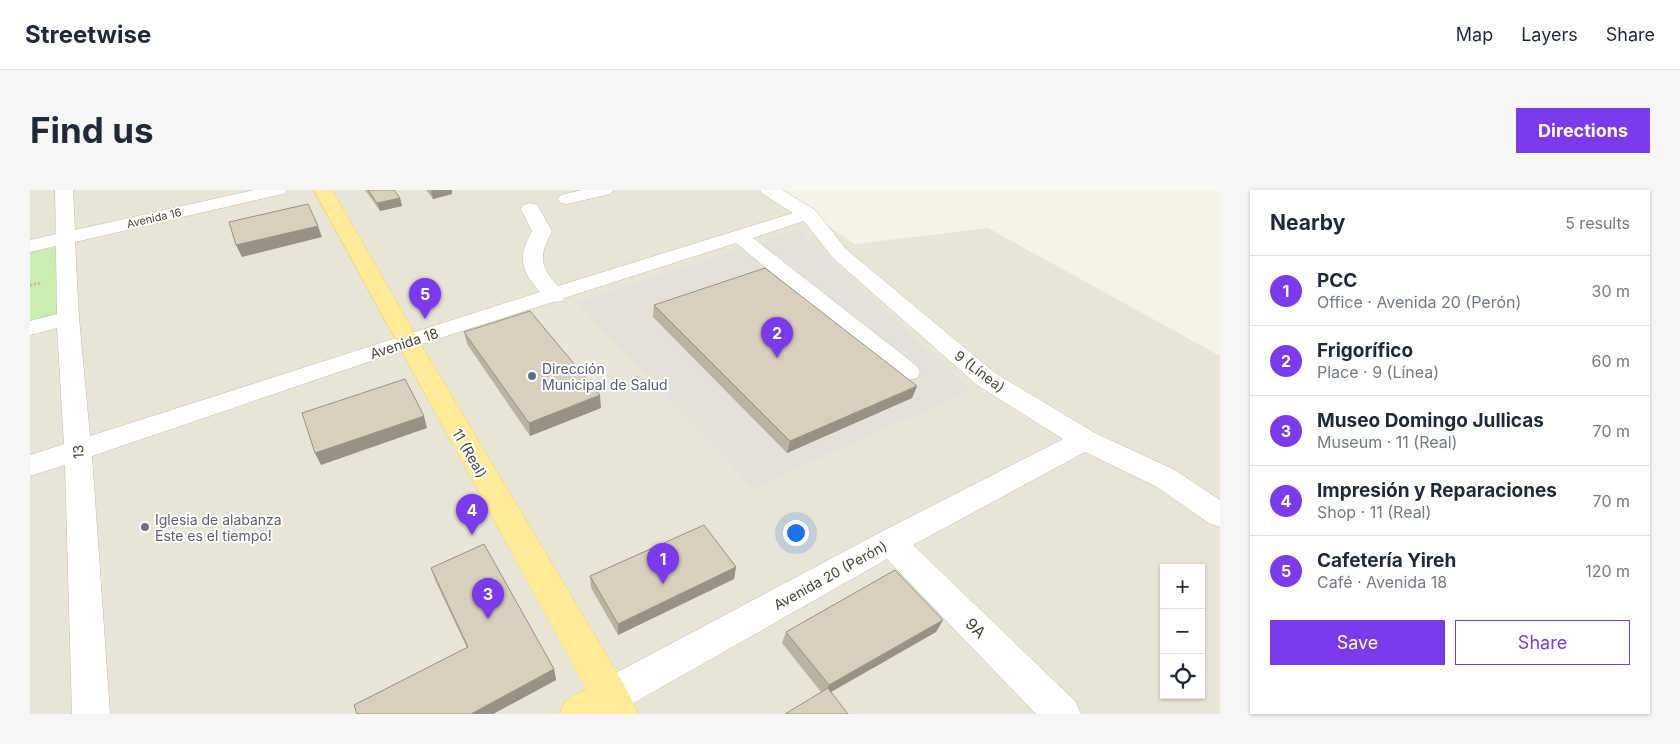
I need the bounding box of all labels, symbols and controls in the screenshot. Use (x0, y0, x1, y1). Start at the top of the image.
text: Streetwise (25, 20, 151, 49)
text: Map (1456, 24, 1493, 45)
text: Layers (1521, 24, 1578, 45)
text: Share (1606, 24, 1655, 45)
button: Directions (1516, 108, 1650, 153)
text: Find us (30, 109, 154, 151)
street label: Avenida 16 (125, 205, 183, 231)
text: Nearby (1270, 210, 1345, 235)
text: 5 results (1565, 213, 1630, 233)
text: PCC (1317, 269, 1357, 292)
pin: 5 (409, 278, 441, 319)
text: 1 (1283, 281, 1289, 301)
text: 30 m (1592, 281, 1630, 301)
text: Office · Avenida 20 (Perón) (1317, 292, 1521, 312)
pin: 2 (761, 317, 793, 358)
street label: Avenida 18 (368, 324, 440, 362)
text: Frigorífico (1317, 339, 1413, 362)
street label: 9 (Línea) (951, 347, 1009, 395)
text: 2 (1281, 351, 1291, 371)
text: 60 m (1591, 351, 1630, 371)
place label: Dirección Municipal de Salud (542, 360, 668, 393)
text: Place · 9 (Línea) (1317, 362, 1439, 382)
marker: Dirección Municipal de Salud (526, 370, 538, 382)
text: Museo Domingo Jullicas (1317, 409, 1544, 432)
text: 3 (1281, 421, 1291, 441)
text: 70 m (1593, 421, 1630, 441)
street label: 11 (Real) (449, 425, 491, 481)
text: Museum · 11 (Real) (1317, 432, 1457, 452)
street label: 13 (69, 444, 87, 460)
text: Impresión y Reparaciones (1317, 479, 1557, 502)
text: 4 (1281, 491, 1291, 511)
text: 70 m (1593, 491, 1630, 511)
pin: 4 (456, 494, 488, 535)
text: Shop · 11 (Real) (1317, 502, 1431, 522)
place label: Iglesia de alabanza Este es el tiempo! (155, 511, 282, 544)
your location (783, 520, 809, 546)
marker: Iglesia de alabanza Este es el tiempo! (139, 521, 151, 533)
street label: Avenida 20 (Perón) (770, 537, 890, 613)
pin: 1 (647, 543, 679, 584)
text: Cafetería Yireh (1317, 549, 1456, 572)
text: 5 (1281, 561, 1291, 581)
text: 120 m (1585, 561, 1630, 581)
map controls (1160, 564, 1205, 699)
button: + (1160, 564, 1205, 609)
text: Café · Avenida 18 (1317, 572, 1447, 592)
pin: 3 (472, 578, 504, 619)
button: − (1160, 609, 1205, 654)
street label: 9A (962, 614, 990, 642)
button: Save (1270, 620, 1445, 665)
button: Share (1455, 620, 1630, 665)
button: locate (1160, 654, 1205, 699)

